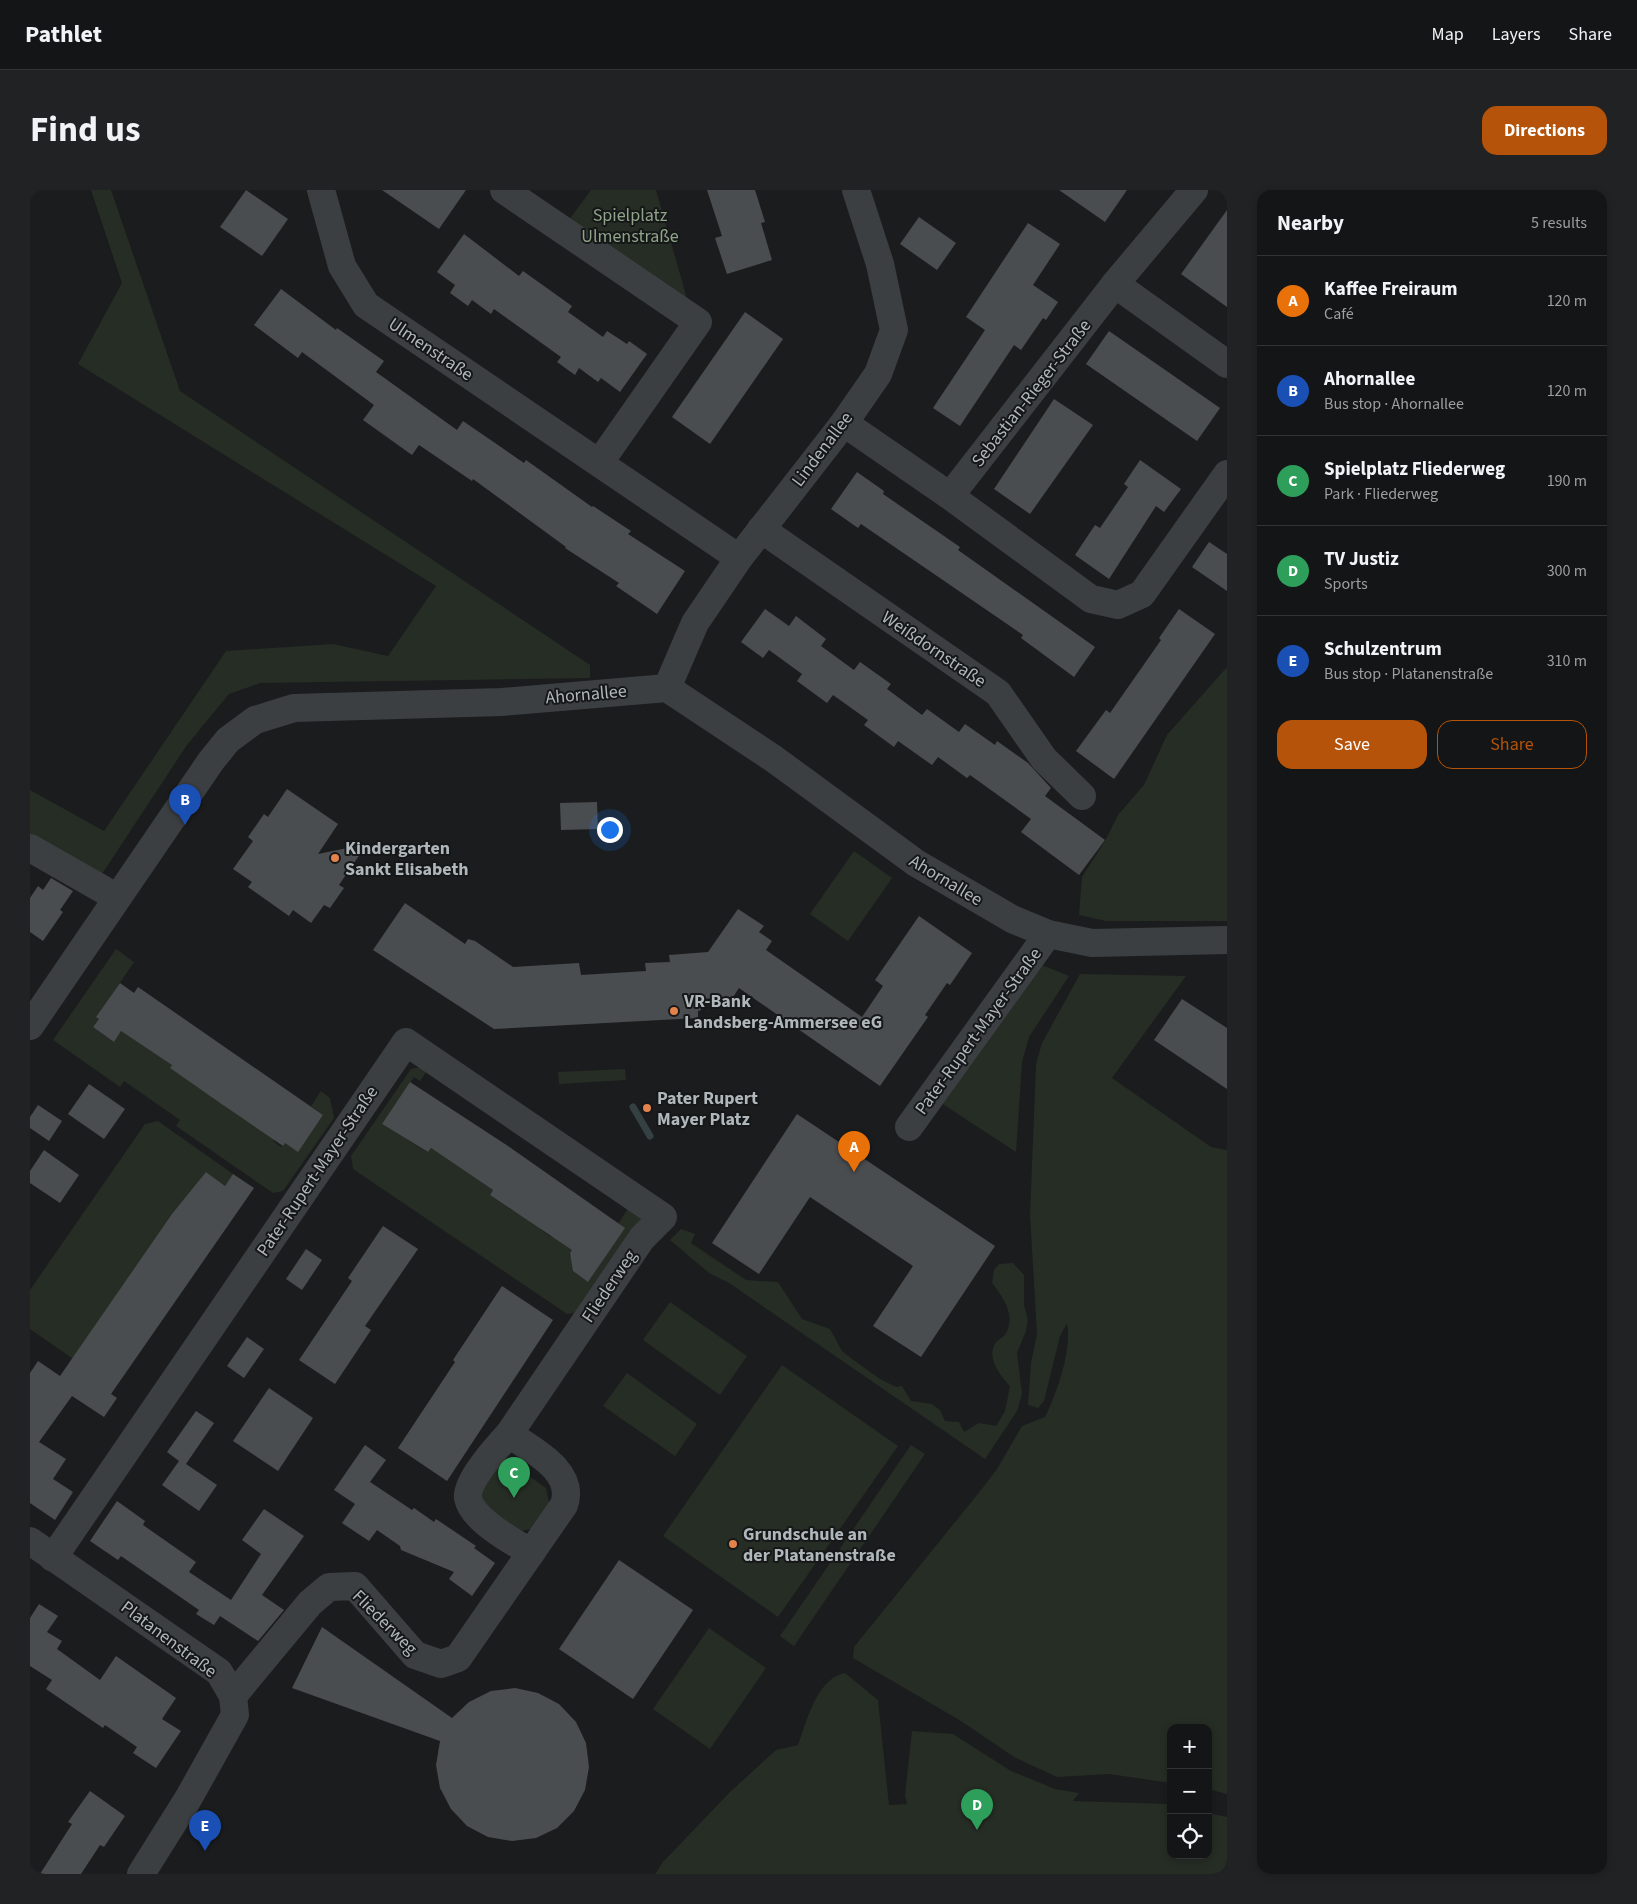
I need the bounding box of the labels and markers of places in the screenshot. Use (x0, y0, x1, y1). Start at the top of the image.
pin: B (169, 784, 201, 825)
place label: Kindergarten Sankt Elisabeth (345, 836, 469, 882)
marker: Kindergarten Sankt Elisabeth (329, 852, 341, 864)
place label: VR-Bank Landsberg-Ammersee eG (683, 989, 882, 1035)
marker: VR-Bank Landsberg-Ammersee eG (668, 1005, 680, 1017)
place label: Pater Rupert Mayer Platz (657, 1086, 758, 1132)
marker: Pater Rupert Mayer Platz (641, 1102, 653, 1114)
pin: A (838, 1131, 870, 1172)
pin: C (498, 1457, 530, 1498)
place label: Grundschule an der Platanenstraße (743, 1522, 896, 1568)
marker: Grundschule an der Platanenstraße (727, 1538, 739, 1550)
pin: D (961, 1789, 993, 1830)
pin: E (189, 1810, 221, 1851)

